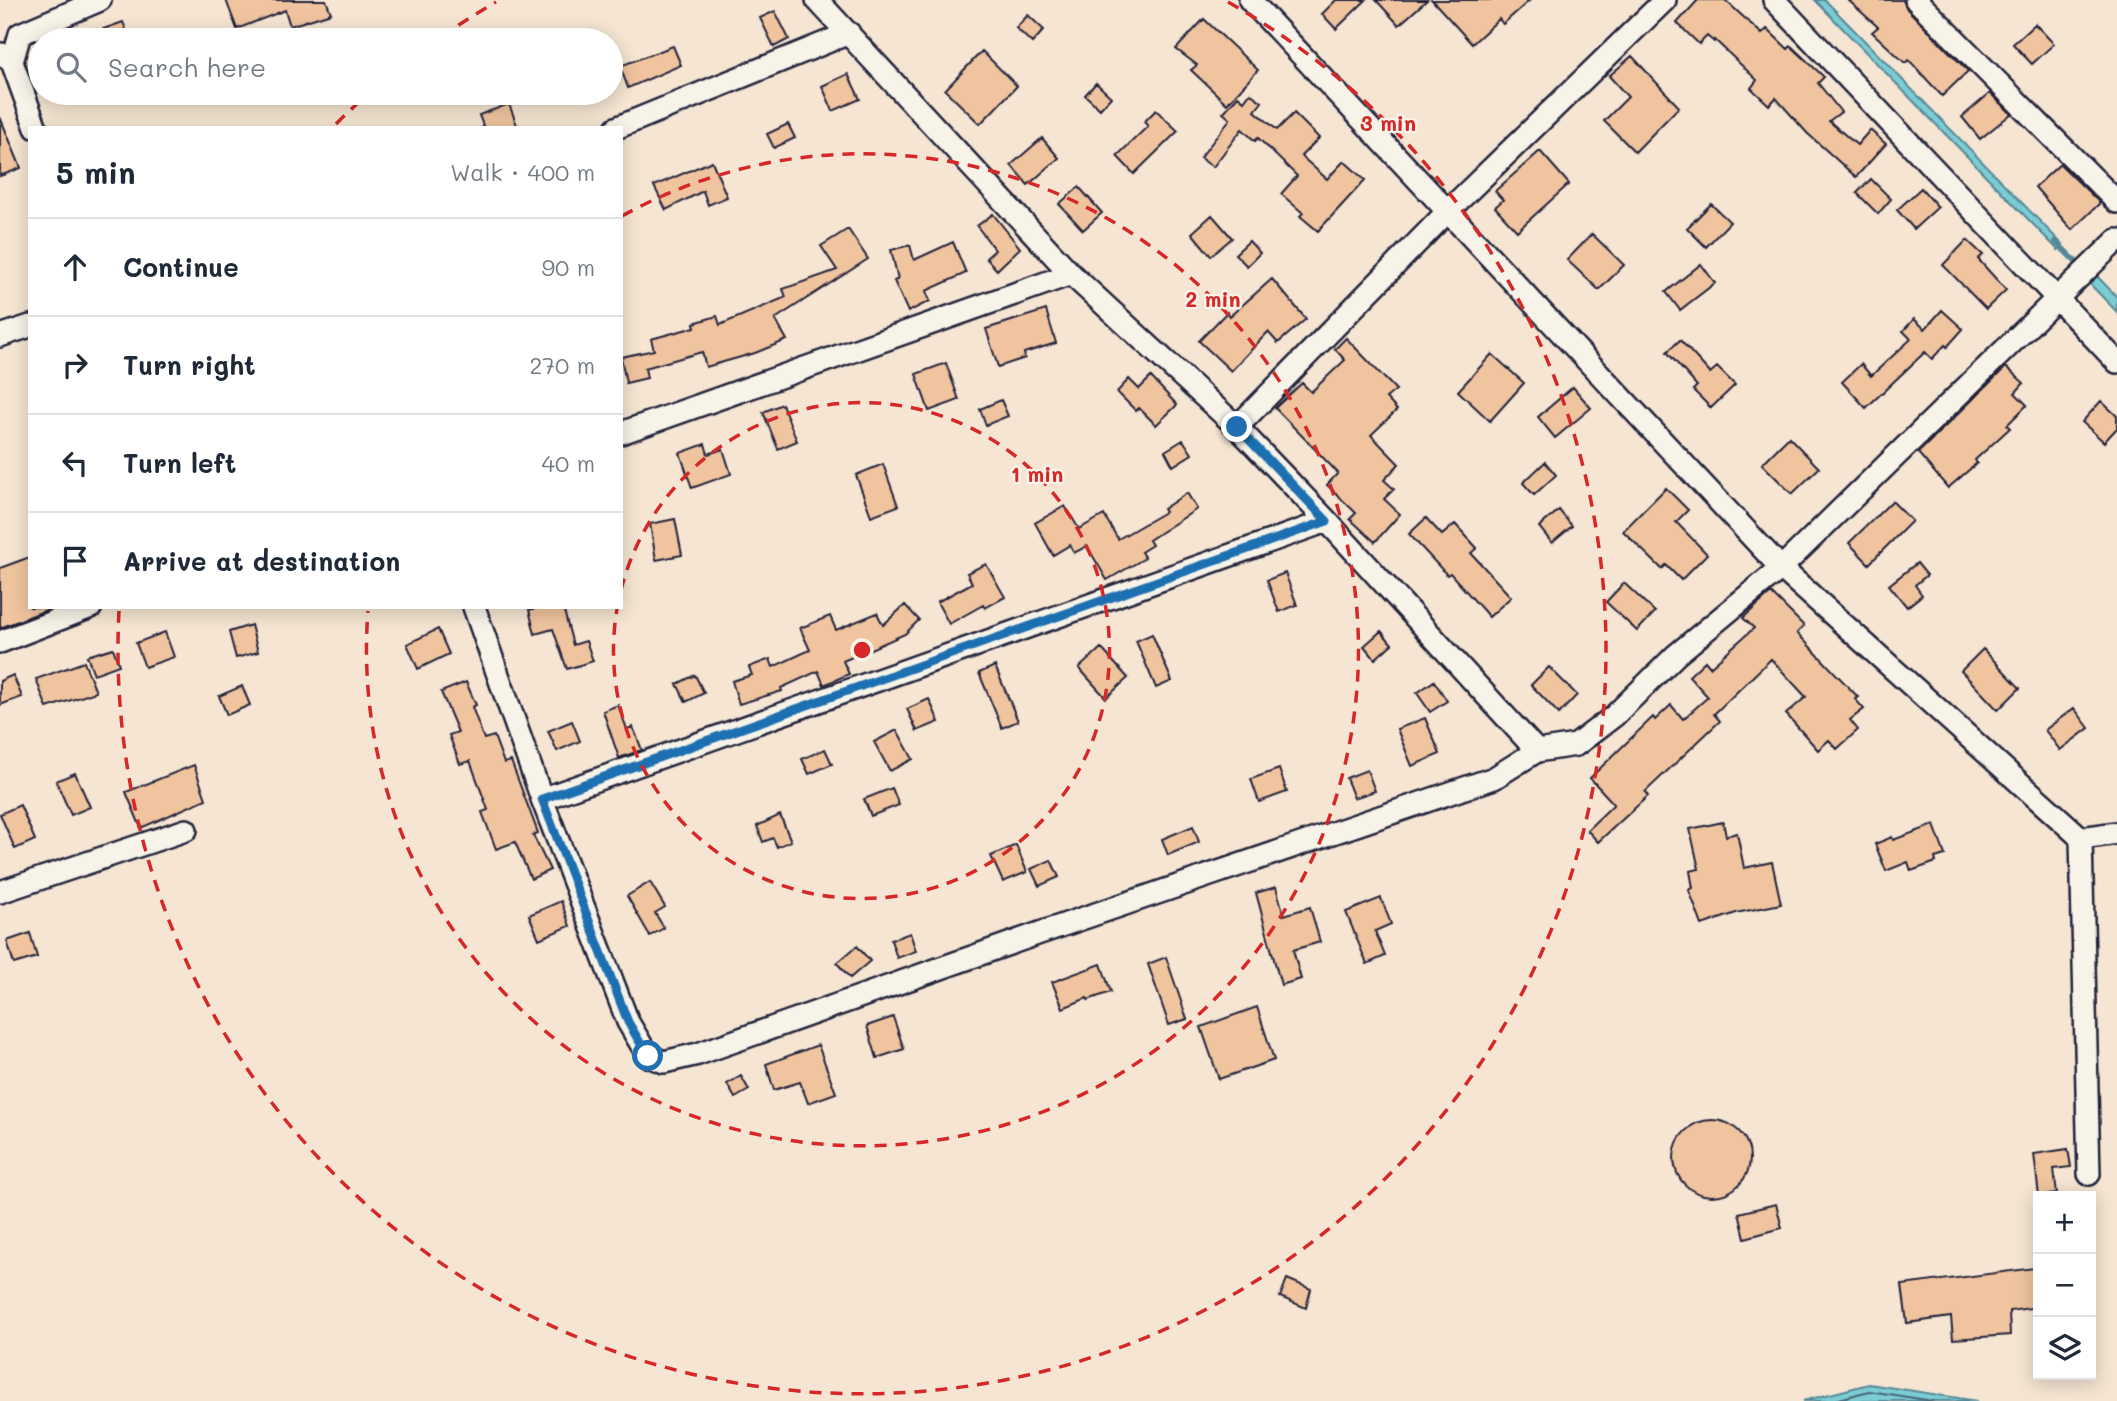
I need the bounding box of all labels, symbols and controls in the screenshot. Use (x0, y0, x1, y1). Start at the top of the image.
search box (28, 28, 623, 105)
icon: search (52, 48, 90, 86)
text: Search here (108, 50, 266, 84)
text: 3 min (1360, 109, 1416, 136)
text: 5 min (56, 152, 136, 192)
text: Walk · 400 m (450, 157, 595, 187)
icon: ahead (56, 248, 94, 286)
text: Continue (123, 250, 239, 284)
text: 90 m (542, 252, 595, 282)
text: 2 min (1185, 285, 1241, 312)
icon: right (56, 346, 94, 384)
text: Turn right (123, 348, 256, 382)
text: 270 m (530, 350, 595, 380)
route end (1221, 411, 1252, 442)
icon: left (56, 444, 94, 482)
text: Turn left (123, 446, 236, 480)
text: 40 m (542, 448, 595, 478)
text: 1 min (1011, 460, 1063, 487)
icon: arrive (56, 542, 94, 580)
text: Arrive at destination (123, 544, 400, 578)
centre of rings (850, 638, 874, 662)
route start (632, 1040, 663, 1071)
map controls (2033, 1191, 2096, 1380)
button: + (2033, 1191, 2096, 1254)
button: − (2033, 1254, 2096, 1317)
button: layers (2033, 1317, 2096, 1380)

